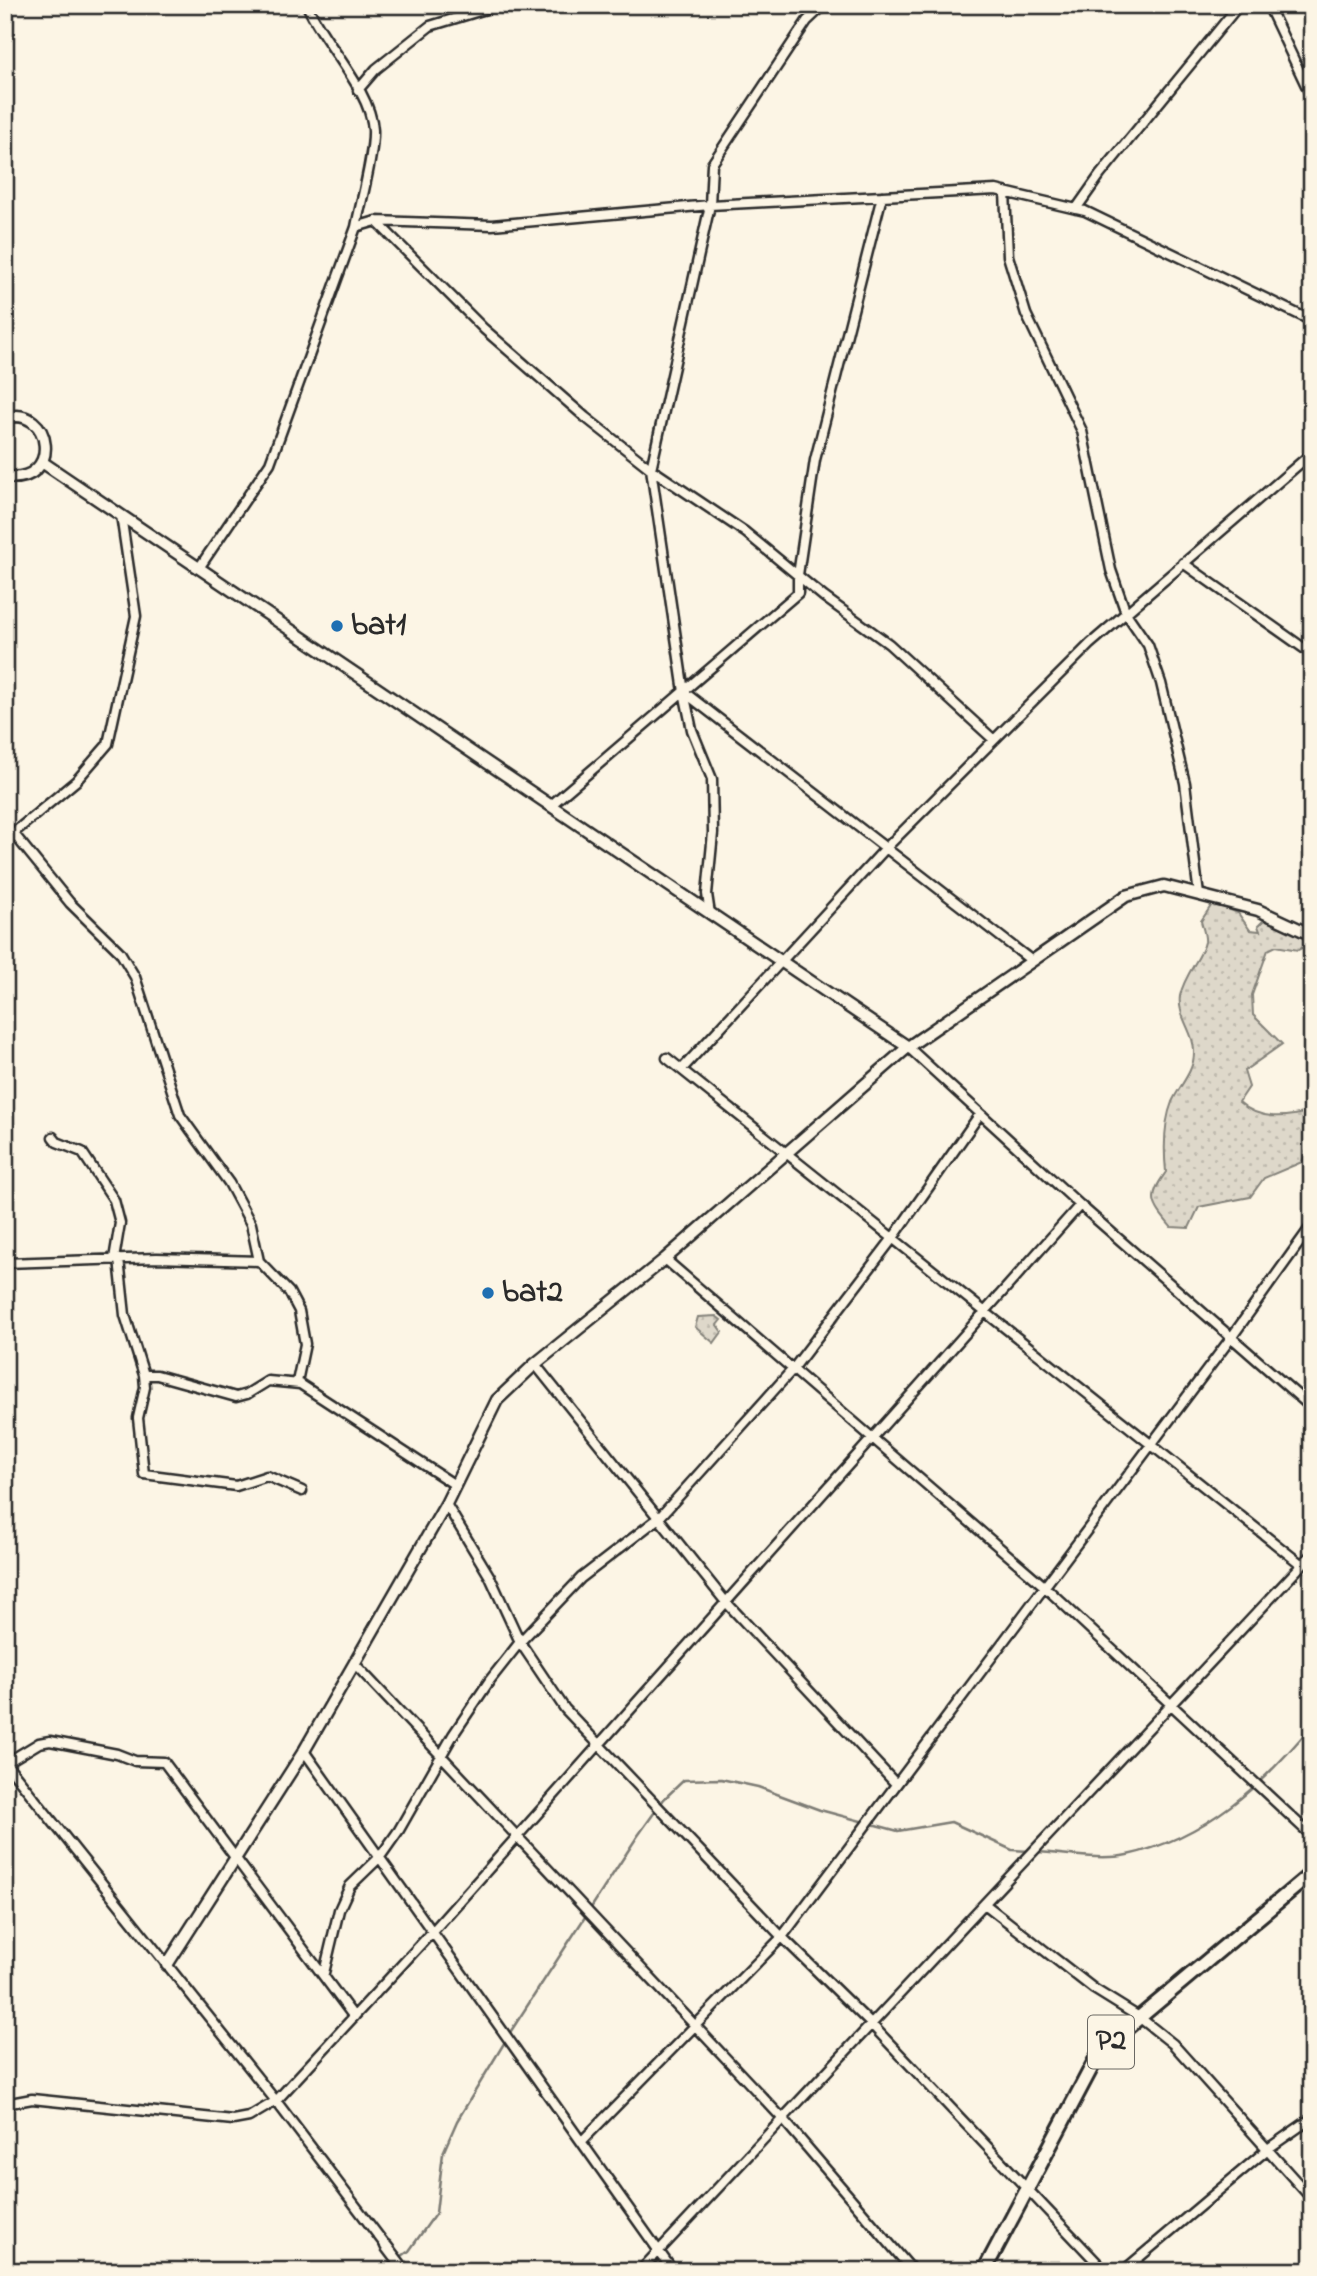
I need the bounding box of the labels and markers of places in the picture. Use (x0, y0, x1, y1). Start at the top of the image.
place label: bat1 (351, 603, 406, 650)
marker: bat1 (329, 618, 345, 634)
place label: bat2 (502, 1270, 563, 1317)
marker: bat2 (480, 1285, 496, 1301)

